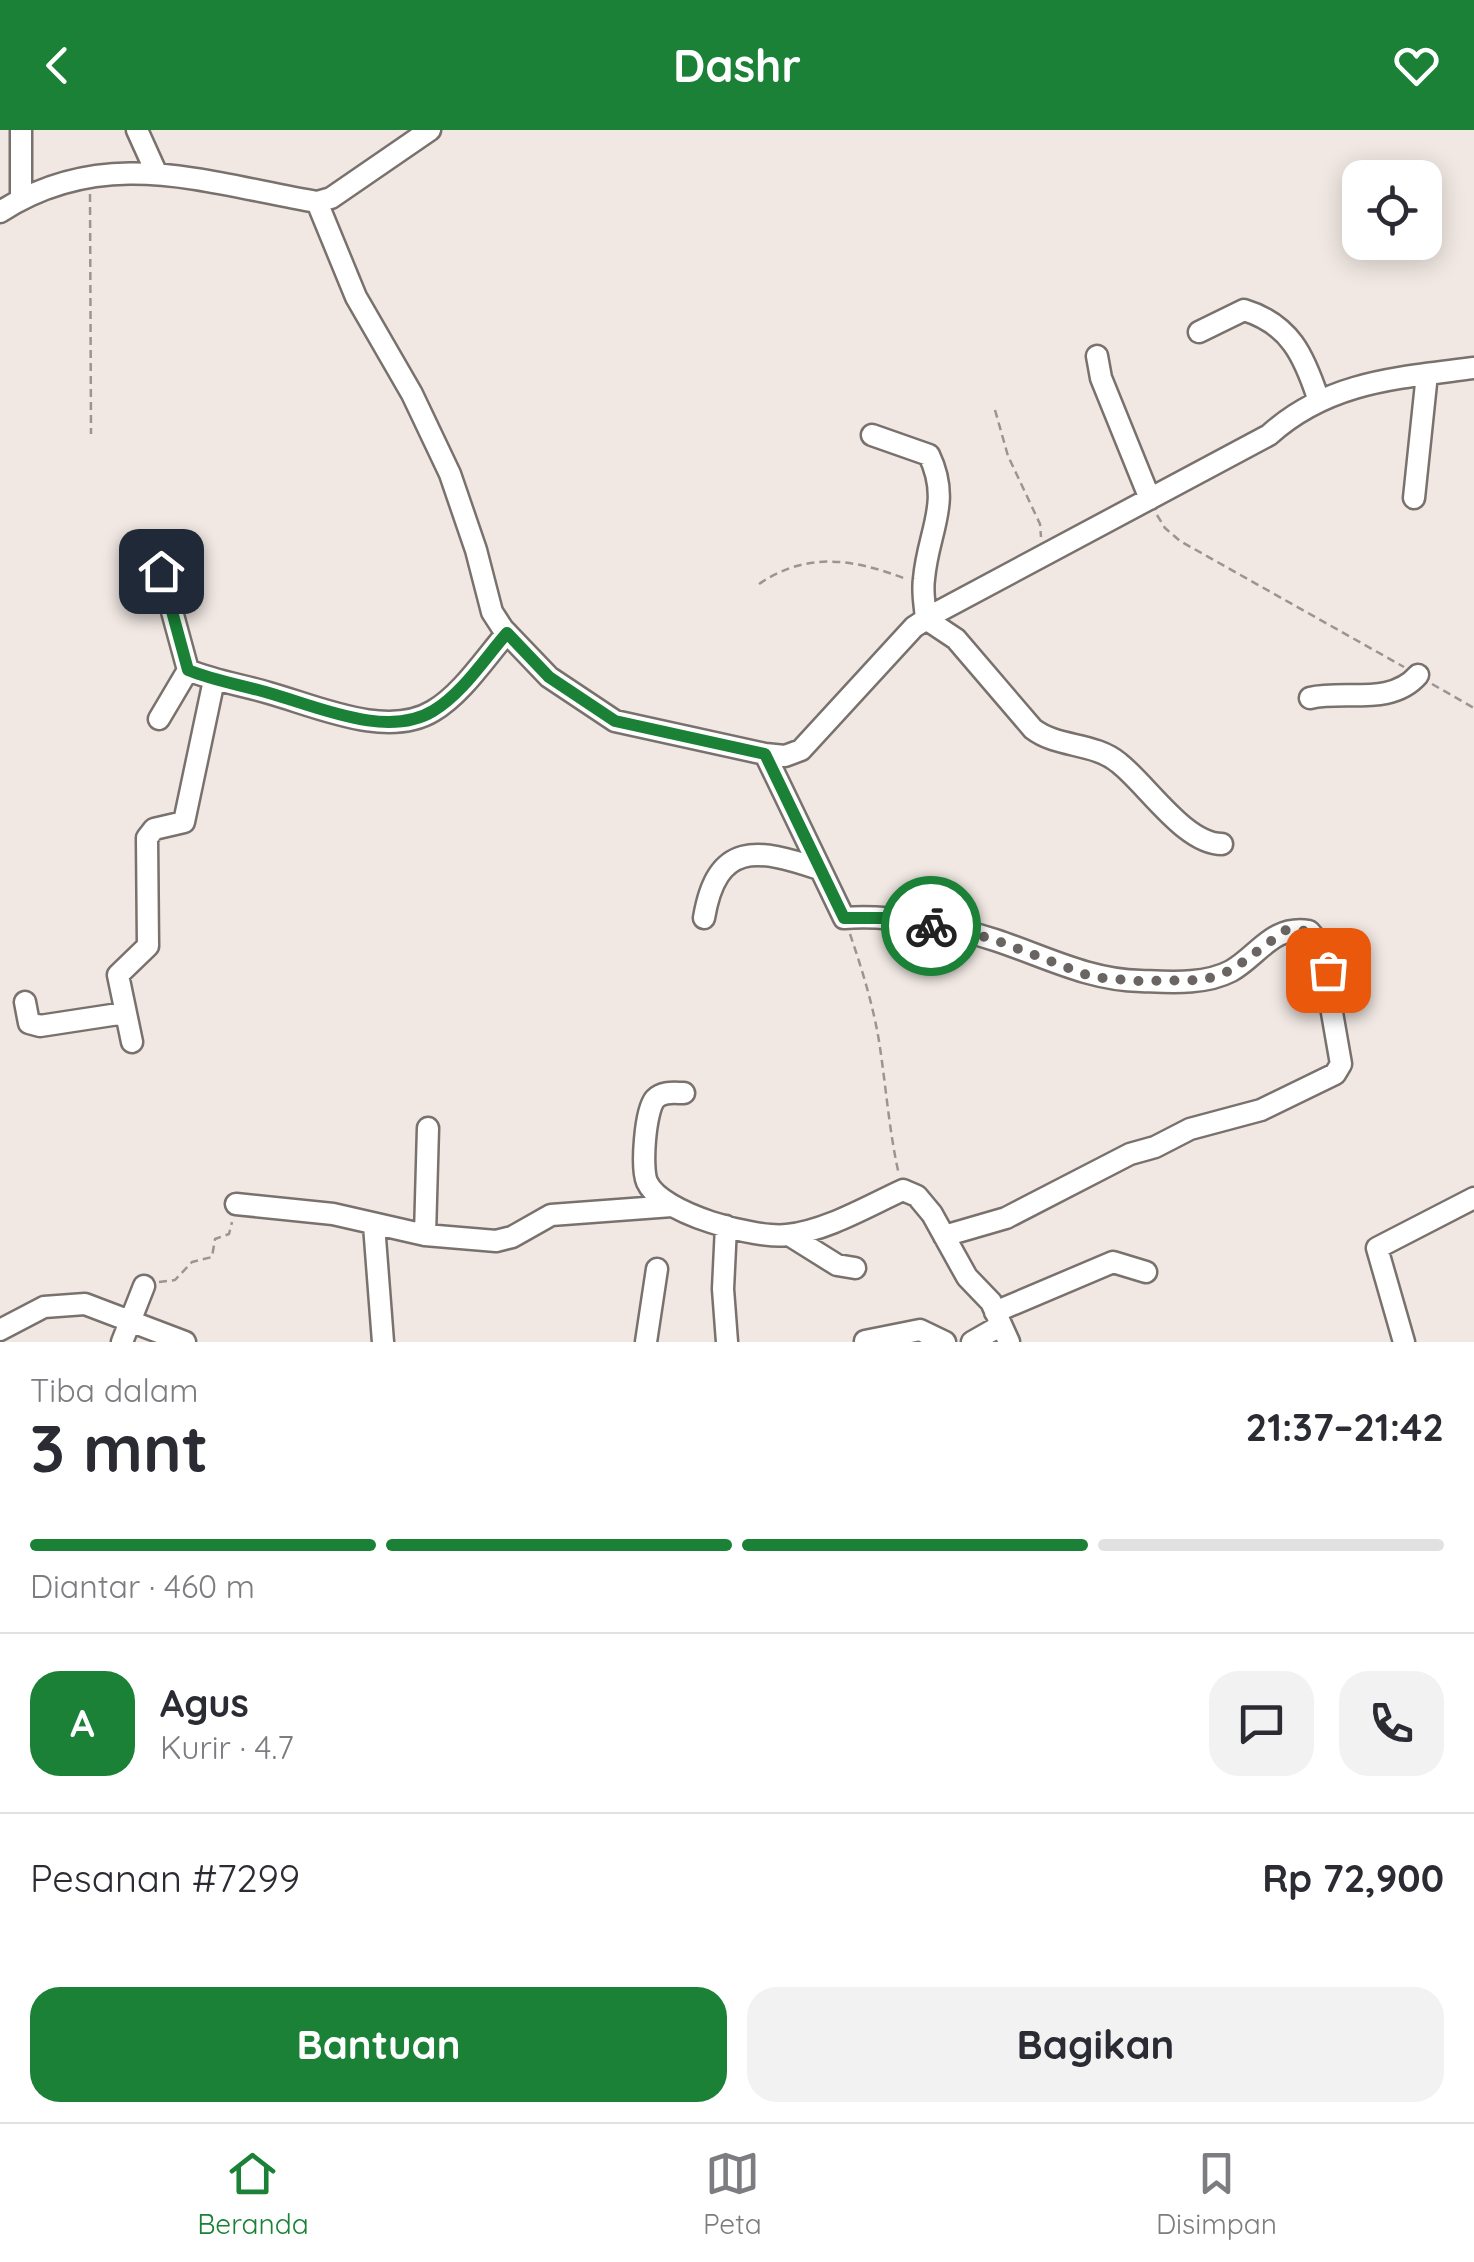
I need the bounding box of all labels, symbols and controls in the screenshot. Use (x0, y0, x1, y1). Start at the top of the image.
text: Dashr (673, 37, 801, 93)
icon: back (30, 38, 85, 93)
icon: heart (1389, 38, 1444, 93)
map controls (1342, 160, 1442, 260)
button: locate (1342, 160, 1442, 260)
pin (119, 529, 204, 614)
icon: home (134, 544, 189, 599)
courier (881, 876, 981, 976)
icon: bike (904, 899, 959, 954)
pin (1286, 928, 1371, 1013)
icon: bag (1301, 943, 1356, 998)
text: Tiba dalam (30, 1370, 198, 1410)
text: 21:37–21:42 (1246, 1403, 1444, 1451)
text: 3 mnt (30, 1407, 208, 1488)
text: Diantar · 460 m (30, 1566, 255, 1606)
button: chat (1209, 1671, 1314, 1776)
button: phone (1339, 1671, 1444, 1776)
text: Agus (160, 1679, 249, 1727)
text: A (70, 1699, 95, 1747)
text: Kurir · 4.7 (160, 1727, 294, 1767)
text: Pesanan #7299 (30, 1854, 300, 1902)
text: Rp 72,900 (1262, 1854, 1444, 1902)
button: Bantuan (30, 1987, 727, 2102)
button: Bagikan (747, 1987, 1444, 2102)
tab: Beranda (197, 2146, 309, 2241)
tab: Peta (703, 2146, 762, 2241)
tab: Disimpan (1156, 2146, 1277, 2241)

